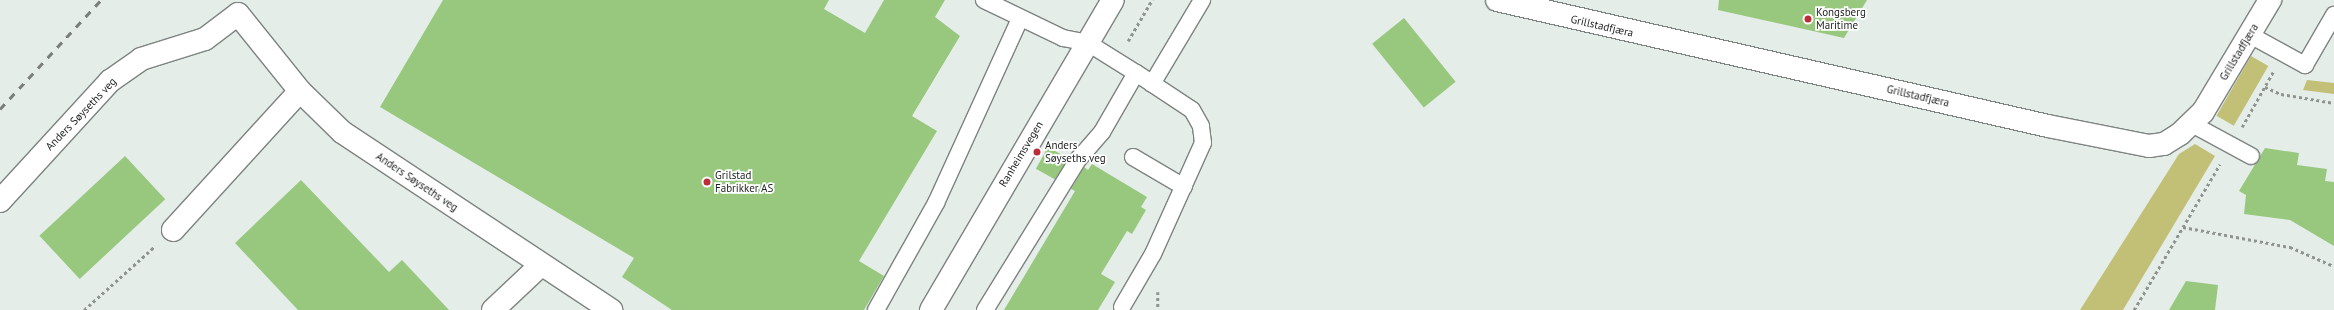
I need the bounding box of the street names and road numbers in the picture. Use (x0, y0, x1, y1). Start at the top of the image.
street label: Grillstadfjæra (1569, 12, 1635, 40)
street label: Grillstadfjæra (2217, 21, 2261, 83)
street label: Anders Søyseths veg (43, 75, 119, 153)
street label: Grillstadfjæra (1885, 82, 1951, 110)
street label: Ranheimsvegen (996, 119, 1046, 189)
street label: Anders Søyseths veg (373, 150, 461, 214)

